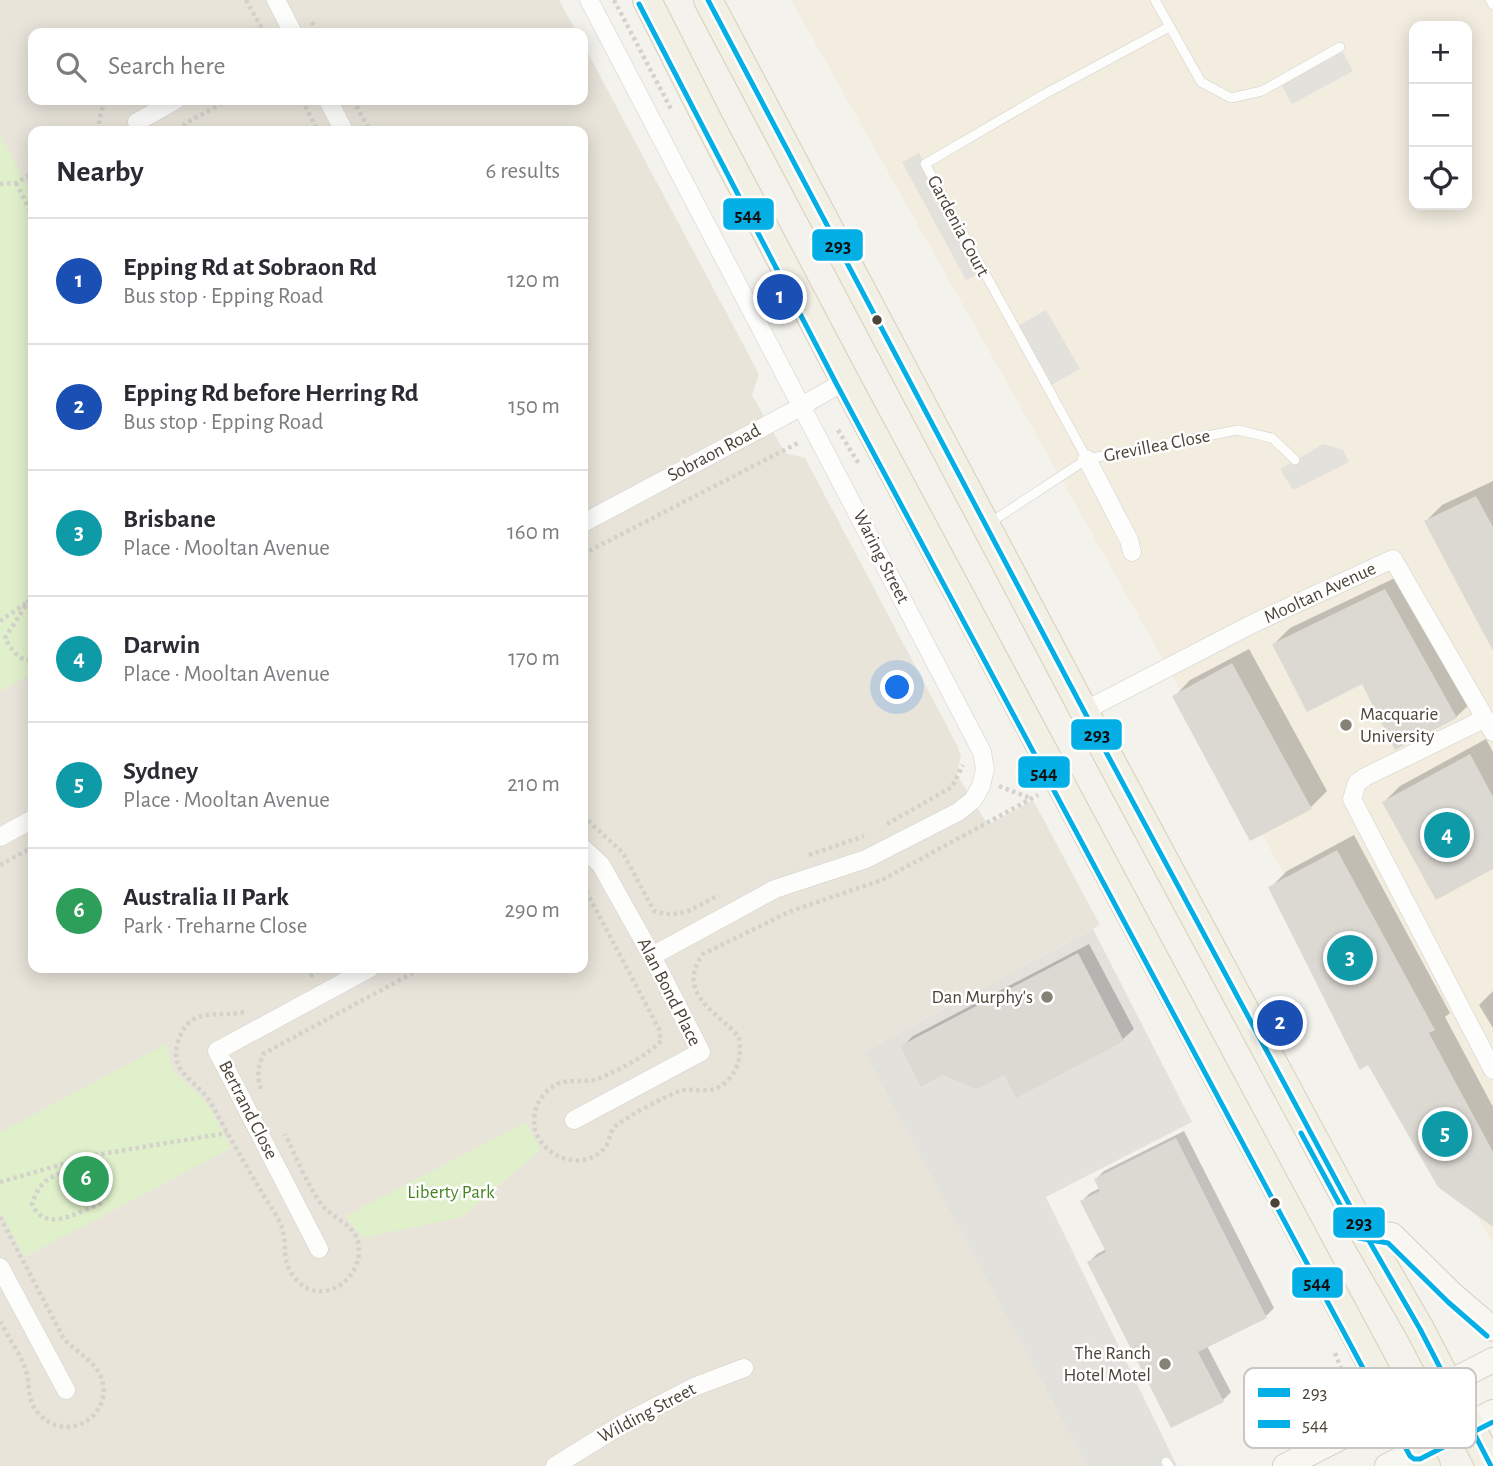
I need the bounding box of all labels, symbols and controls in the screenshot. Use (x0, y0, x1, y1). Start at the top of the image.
map controls (1409, 21, 1472, 210)
button: + (1409, 21, 1472, 84)
search box (28, 28, 588, 105)
icon: search (52, 48, 90, 86)
text: Search here (108, 53, 226, 79)
button: − (1409, 84, 1472, 147)
button: locate (1409, 147, 1472, 210)
text: Nearby (56, 157, 144, 187)
text: 6 results (486, 160, 560, 183)
street label: Gardenia Court (923, 172, 993, 280)
line badge: 544 (722, 197, 775, 231)
text: 544 (734, 206, 762, 225)
line badge: 293 (811, 228, 864, 262)
text: 293 (825, 237, 851, 256)
text: Epping Rd at Sobraon Rd (123, 254, 377, 280)
text: 1 (75, 269, 83, 292)
text: 120 m (507, 269, 560, 292)
pin: 1 (757, 271, 803, 323)
text: Bus stop · Epping Road (123, 285, 323, 308)
unlabelled marker (870, 313, 884, 327)
text: Epping Rd before Herring Rd (123, 380, 418, 406)
text: 2 (74, 395, 84, 418)
text: 150 m (508, 395, 560, 418)
text: Bus stop · Epping Road (123, 411, 323, 434)
street label: Sobraon Road (664, 421, 764, 485)
street label: Grevillea Close (1102, 426, 1212, 466)
text: Brisbane (123, 506, 216, 532)
street label: Waring Street (849, 507, 913, 607)
text: 3 (74, 521, 84, 544)
text: 160 m (507, 521, 560, 544)
text: Place · Mooltan Avenue (123, 537, 330, 560)
street label: Mooltan Avenue (1261, 559, 1379, 627)
text: Darwin (123, 632, 200, 658)
text: 4 (73, 647, 85, 670)
text: 170 m (508, 647, 560, 670)
text: Place · Mooltan Avenue (123, 663, 330, 686)
your location (880, 670, 914, 704)
place label: Macquarie University (1360, 705, 1438, 746)
marker: Macquarie University (1338, 717, 1354, 733)
line badge: 293 (1070, 718, 1123, 751)
text: 293 (1084, 726, 1110, 745)
line badge: 544 (1017, 755, 1071, 789)
text: Sydney (123, 758, 198, 784)
text: 544 (1030, 764, 1058, 783)
text: 5 (74, 773, 84, 796)
text: 210 m (507, 773, 560, 796)
text: Place · Mooltan Avenue (123, 789, 330, 812)
pin: 4 (1424, 809, 1470, 861)
text: Australia II Park (123, 884, 289, 910)
text: 6 (73, 899, 85, 922)
text: 290 m (504, 899, 560, 922)
text: Park · Treharne Close (123, 915, 307, 938)
pin: 3 (1327, 932, 1373, 984)
street label: Alan Bond Place (634, 935, 704, 1049)
place label: Dan Murphy's (931, 988, 1033, 1007)
marker: Dan Murphy's (1039, 989, 1055, 1005)
pin: 2 (1257, 997, 1303, 1049)
street label: Bertrand Close (215, 1058, 281, 1162)
pin: 5 (1422, 1108, 1468, 1160)
pin: 6 (63, 1153, 109, 1205)
park label: Liberty Park (407, 1183, 495, 1202)
unlabelled marker (1268, 1196, 1282, 1210)
line badge: 293 (1332, 1206, 1386, 1239)
text: 293 (1346, 1214, 1372, 1233)
line badge: 544 (1291, 1266, 1344, 1299)
text: 544 (1303, 1274, 1331, 1293)
place label: The Ranch Hotel Motel (1063, 1344, 1151, 1385)
marker: The Ranch Hotel Motel (1157, 1356, 1173, 1372)
legend (1244, 1368, 1476, 1448)
street label: Wilding Street (595, 1379, 699, 1447)
text: 293 (1302, 1384, 1327, 1403)
text: 544 (1302, 1416, 1328, 1435)

